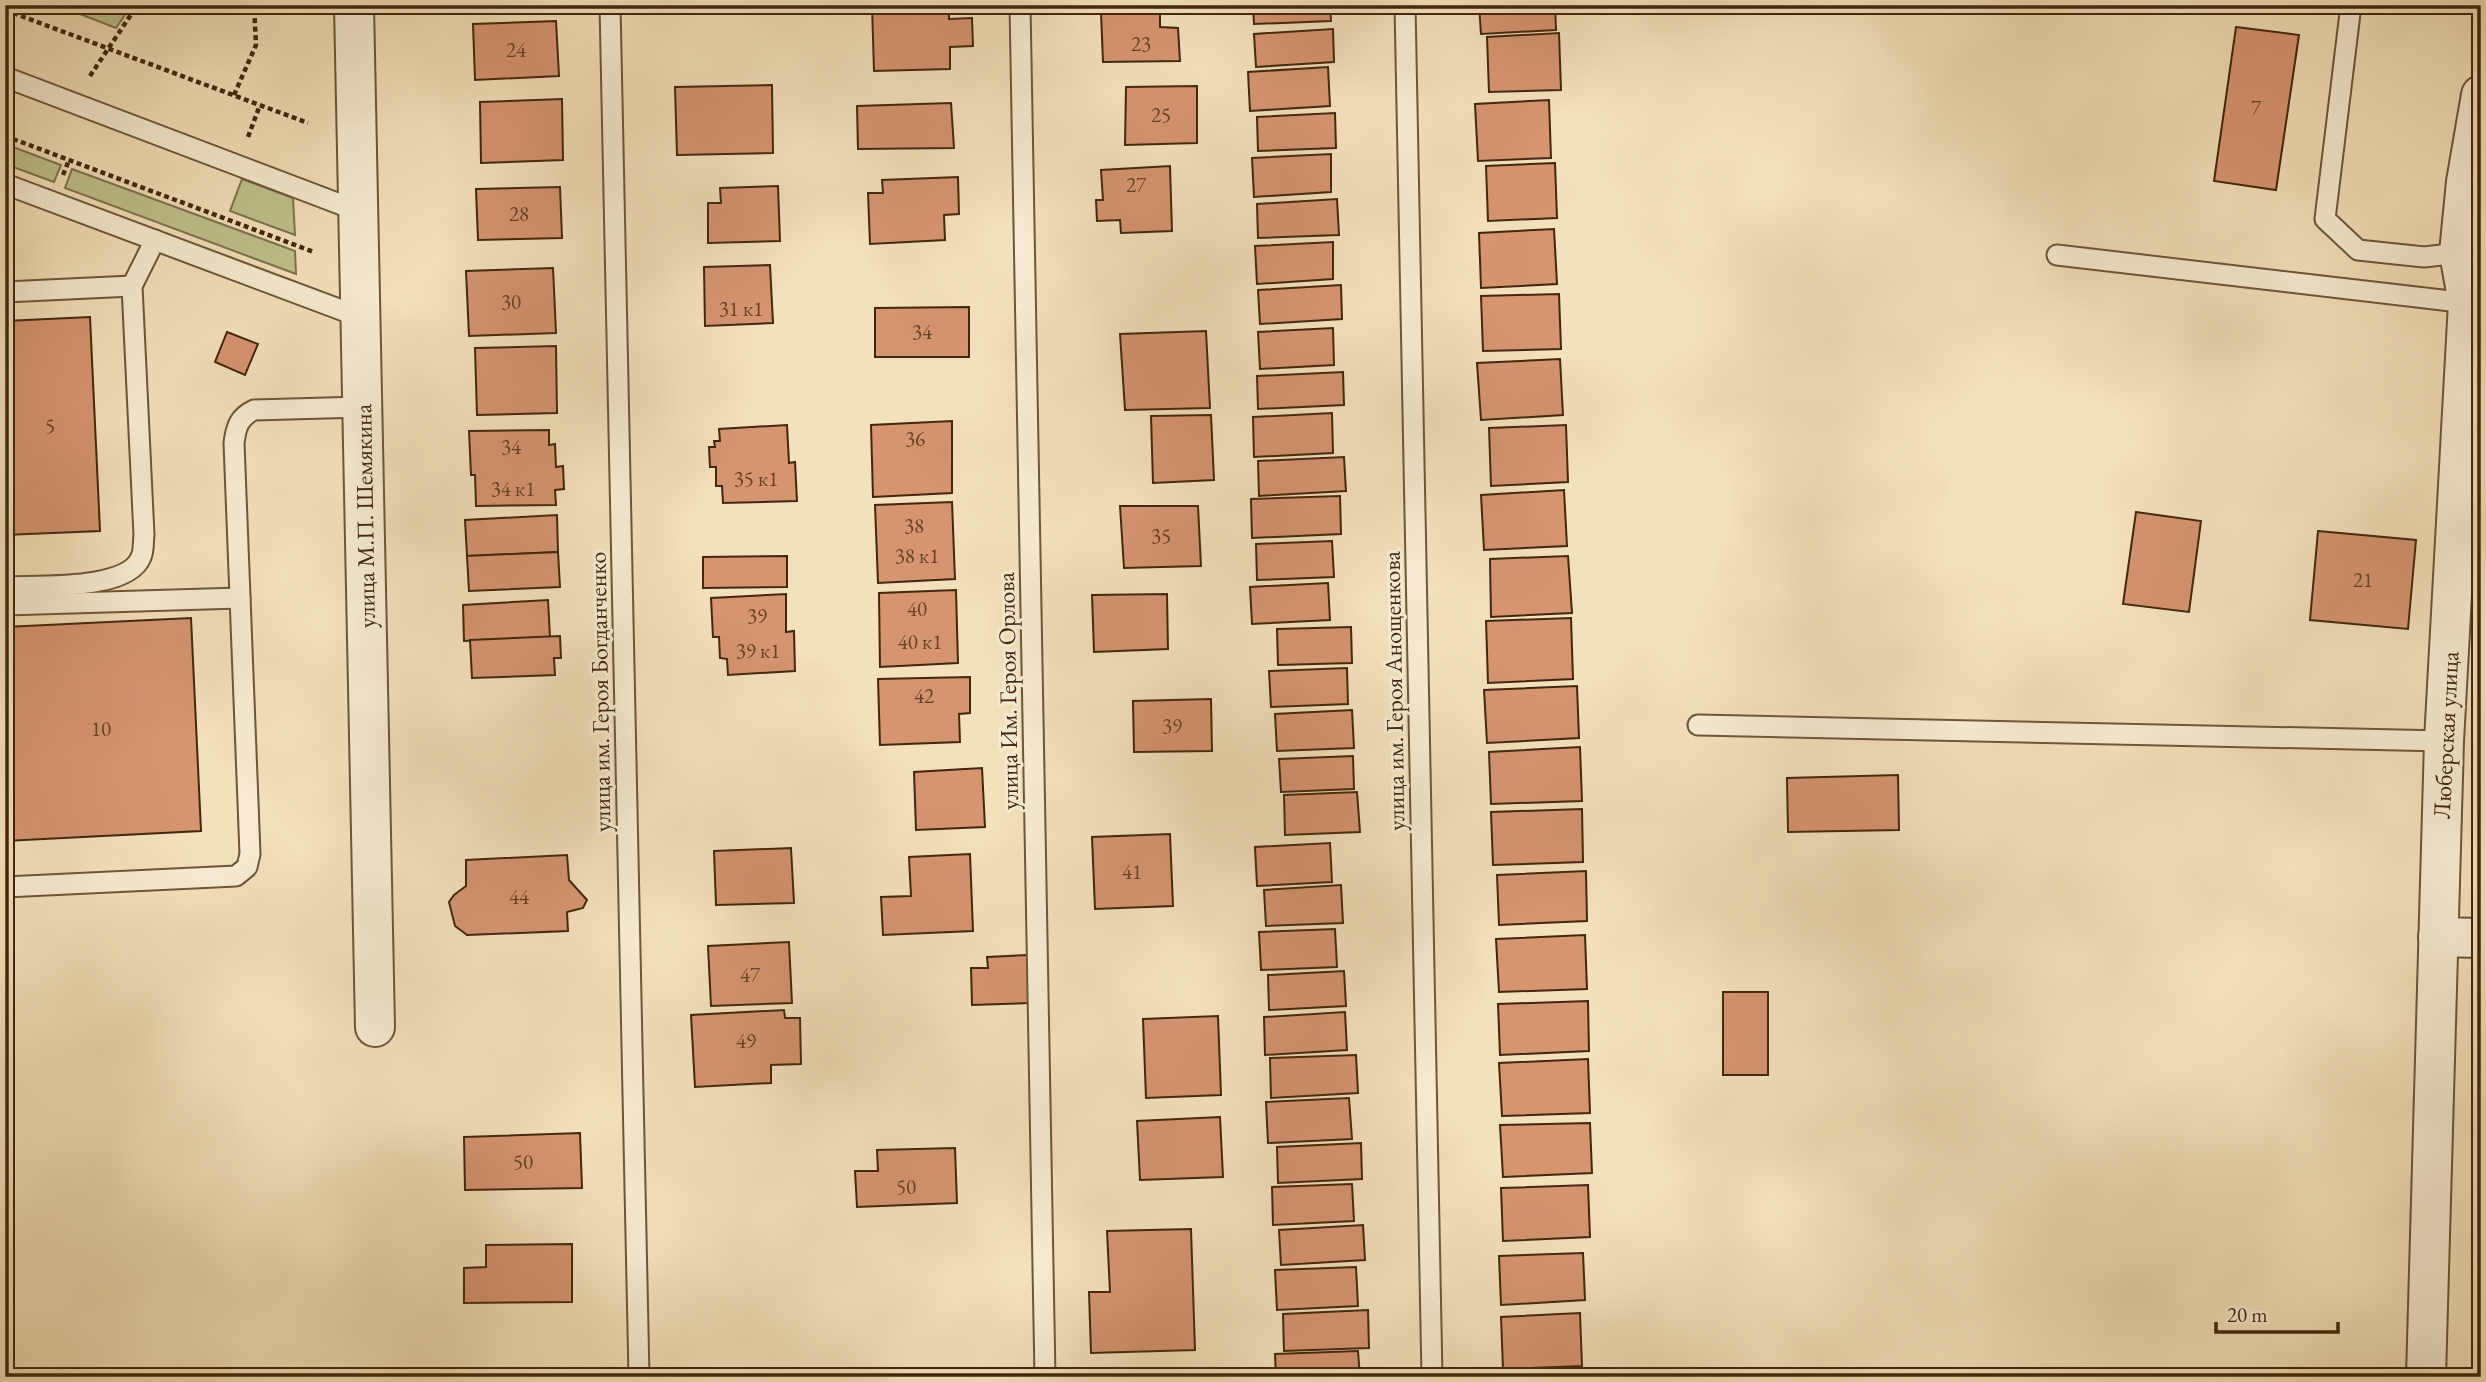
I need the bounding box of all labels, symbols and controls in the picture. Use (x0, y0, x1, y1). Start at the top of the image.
house number: 23 (1131, 30, 1151, 57)
house number: 24 (506, 36, 527, 63)
house number: 7 (2251, 94, 2262, 121)
house number: 25 (1151, 101, 1171, 128)
house number: 27 (1126, 171, 1147, 198)
house number: 28 (509, 200, 529, 227)
house number: 30 (501, 288, 521, 315)
house number: 31 к1 (719, 295, 763, 322)
house number: 34 (912, 318, 933, 345)
street label: улица М.П. Шемякина (347, 403, 382, 628)
house number: 5 (45, 412, 55, 439)
house number: 36 (905, 425, 925, 452)
house number: 34 (501, 433, 522, 460)
house number: 35 к1 (734, 465, 778, 492)
house number: 34 к1 (491, 475, 535, 502)
house number: 38 (904, 512, 924, 539)
house number: 35 (1151, 522, 1171, 549)
house number: 38 к1 (895, 542, 939, 569)
street label: улица им. Героя Анощенкова (1376, 550, 1411, 831)
street label: улица им. Героя Богданченко (582, 551, 617, 832)
house number: 21 (2353, 566, 2373, 593)
street label: улица Им. Героя Орлова (990, 571, 1025, 810)
house number: 40 (907, 595, 927, 622)
house number: 39 (747, 602, 767, 629)
house number: 40 к1 (898, 628, 942, 655)
house number: 39 к1 (736, 637, 780, 664)
street label: Люберская улица (2426, 650, 2465, 820)
house number: 42 (914, 682, 934, 709)
house number: 39 (1162, 712, 1182, 739)
house number: 10 (91, 715, 111, 742)
house number: 41 (1122, 858, 1142, 885)
house number: 44 (509, 883, 530, 910)
house number: 47 (740, 961, 761, 988)
house number: 49 (736, 1027, 756, 1054)
house number: 50 (513, 1148, 533, 1175)
house number: 50 (896, 1173, 916, 1200)
scale bar (2216, 1291, 2339, 1335)
text: 20 m (2227, 1301, 2268, 1328)

